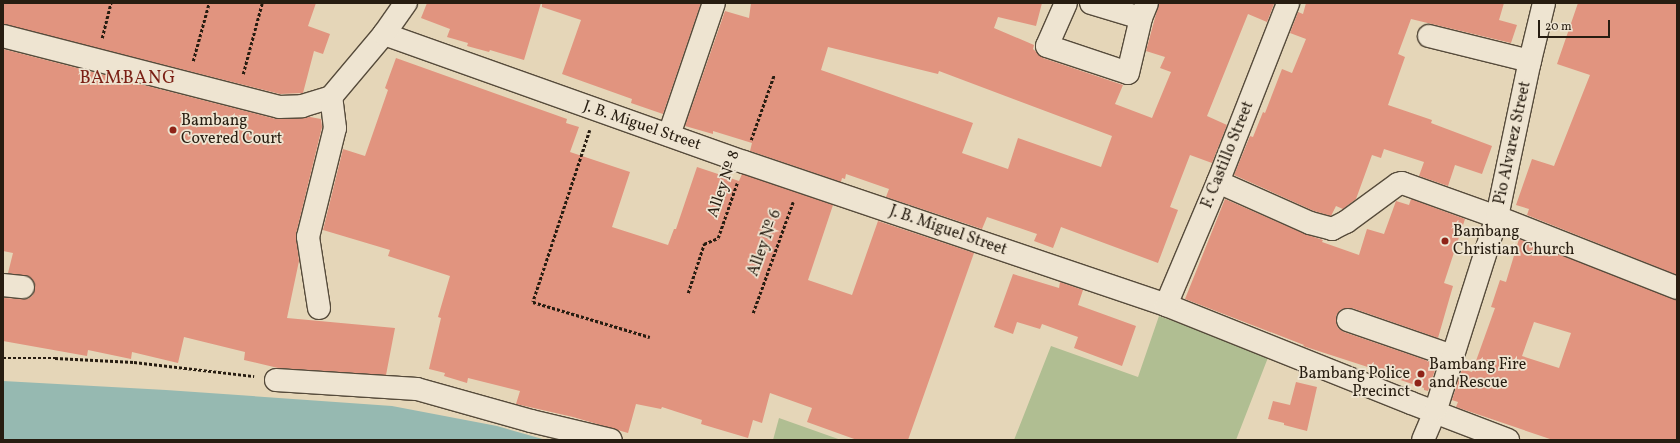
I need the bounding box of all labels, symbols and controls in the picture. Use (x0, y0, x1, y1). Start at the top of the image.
scale bar (1540, 12, 1612, 38)
text: 20 m (1545, 19, 1572, 35)
district label: BAMBANG (80, 68, 176, 90)
street label: Pio Alvarez Street (1491, 80, 1535, 206)
street label: J. B. Miguel Street (581, 97, 703, 155)
street label: F. Castillo Street (1198, 99, 1258, 211)
place label: Bambang Covered Court (181, 111, 282, 149)
marker: Bambang Covered Court (168, 125, 178, 135)
street label: Alley № 8 (704, 148, 744, 220)
street label: J. B. Miguel Street (887, 202, 1009, 260)
street label: Alley № 6 (744, 207, 786, 279)
place label: Bambang Christian Church (1453, 222, 1575, 260)
marker: Bambang Christian Church (1440, 236, 1450, 246)
place label: Bambang Fire and Rescue (1429, 355, 1526, 393)
place label: Bambang Police Precinct (1299, 364, 1410, 402)
marker: Bambang Fire and Rescue (1416, 369, 1426, 379)
marker: Bambang Police Precinct (1413, 378, 1423, 388)

